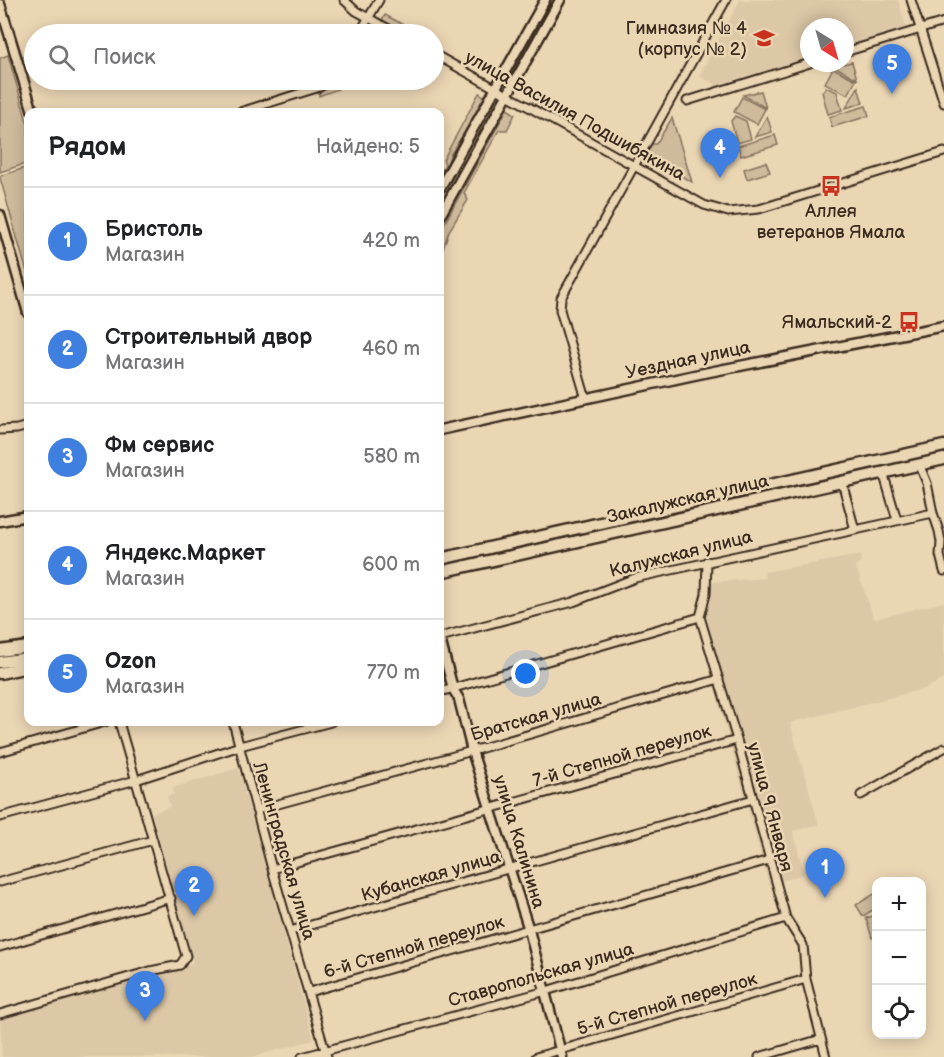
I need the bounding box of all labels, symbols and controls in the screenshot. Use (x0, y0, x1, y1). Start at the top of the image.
place label: Гимназия № 4 (корпус № 2) (626, 18, 747, 60)
north arrow (800, 18, 854, 72)
search box (24, 24, 444, 90)
school or university icon: Гимназия № 4 (корпус № 2) (752, 26, 776, 50)
icon: search (45, 41, 78, 74)
text: Поиск (93, 44, 156, 71)
pin: 5 (872, 44, 912, 94)
street label: улица Василия Подшибякина (461, 47, 689, 186)
pin: 4 (700, 128, 740, 178)
text: Рядом (48, 132, 126, 163)
text: Найдено: 5 (316, 135, 420, 159)
bus stop icon: Аллея ветеранов Ямала (819, 174, 843, 198)
place label: Аллея ветеранов Ямала (757, 201, 906, 243)
text: Бристоль (105, 216, 203, 243)
text: 1 (63, 229, 72, 253)
text: 420 m (362, 229, 420, 253)
text: Магазин (105, 243, 185, 267)
bus stop icon: Ямальский-2 (897, 310, 921, 334)
place label: Ямальский-2 (782, 312, 892, 333)
text: Строительный двор (105, 324, 312, 351)
street label: Уездная улица (624, 336, 753, 383)
text: 2 (62, 337, 73, 361)
text: 460 m (362, 337, 420, 361)
text: Магазин (105, 351, 185, 375)
text: Фм сервис (105, 432, 214, 459)
text: 3 (62, 445, 73, 469)
text: 580 m (363, 445, 420, 469)
text: Магазин (105, 459, 185, 483)
street label: Закалужская улица (605, 470, 771, 528)
street label: Калужская улица (607, 526, 755, 582)
text: Яндекс.Маркет (105, 540, 266, 567)
text: 4 (62, 553, 73, 577)
text: 600 m (362, 553, 420, 577)
text: Магазин (105, 567, 185, 591)
text: Ozon (105, 648, 156, 675)
your location (511, 659, 540, 688)
text: 5 (62, 661, 73, 685)
text: 770 m (367, 661, 420, 685)
text: Магазин (105, 675, 185, 699)
street label: Братская улица (468, 688, 604, 746)
street label: 7-й Степной переулок (530, 720, 714, 792)
street label: улица 9 Января (743, 740, 797, 874)
street label: Ленинградская улица (248, 759, 320, 943)
street label: улица Калинина (489, 773, 549, 912)
street label: Кубанская улица (359, 846, 503, 906)
pin: 1 (806, 848, 844, 898)
pin: 2 (174, 866, 214, 916)
map controls (872, 877, 926, 1039)
button: + (872, 877, 926, 931)
street label: 6-й Степной переулок (321, 911, 507, 983)
button: − (872, 931, 926, 985)
street label: Ставропольская улица (446, 938, 637, 1012)
street label: 5-й Степной переулок (575, 968, 760, 1040)
pin: 3 (126, 972, 164, 1021)
button: locate (872, 985, 926, 1039)

